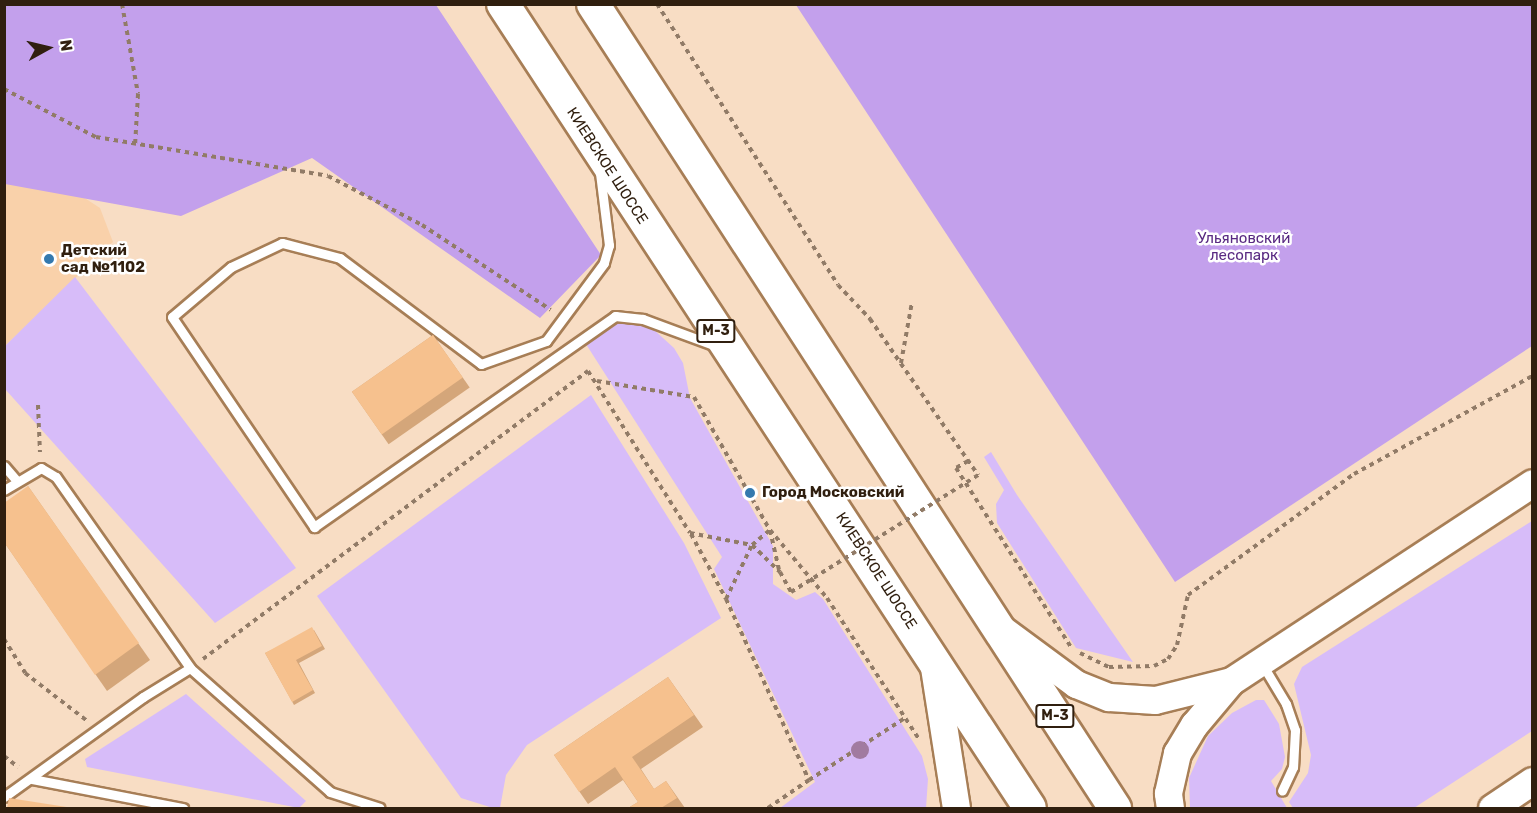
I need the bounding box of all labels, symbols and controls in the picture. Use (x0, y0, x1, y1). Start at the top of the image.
north arrow (18, 18, 78, 78)
text: N (56, 38, 77, 52)
street label: КИЕВСКОЕ ШОССЕ (563, 104, 651, 228)
park label: Ульяновский лесопарк (1198, 229, 1290, 264)
place label: Детский сад №1102 (61, 241, 145, 276)
marker: Детский сад №1102 (42, 252, 56, 266)
road number: М-3 (695, 320, 737, 342)
place label: Город Московский (762, 484, 904, 502)
marker: Город Московский (743, 486, 757, 500)
street label: КИЕВСКОЕ ШОССЕ (832, 509, 920, 633)
road number: М-3 (1034, 705, 1076, 727)

